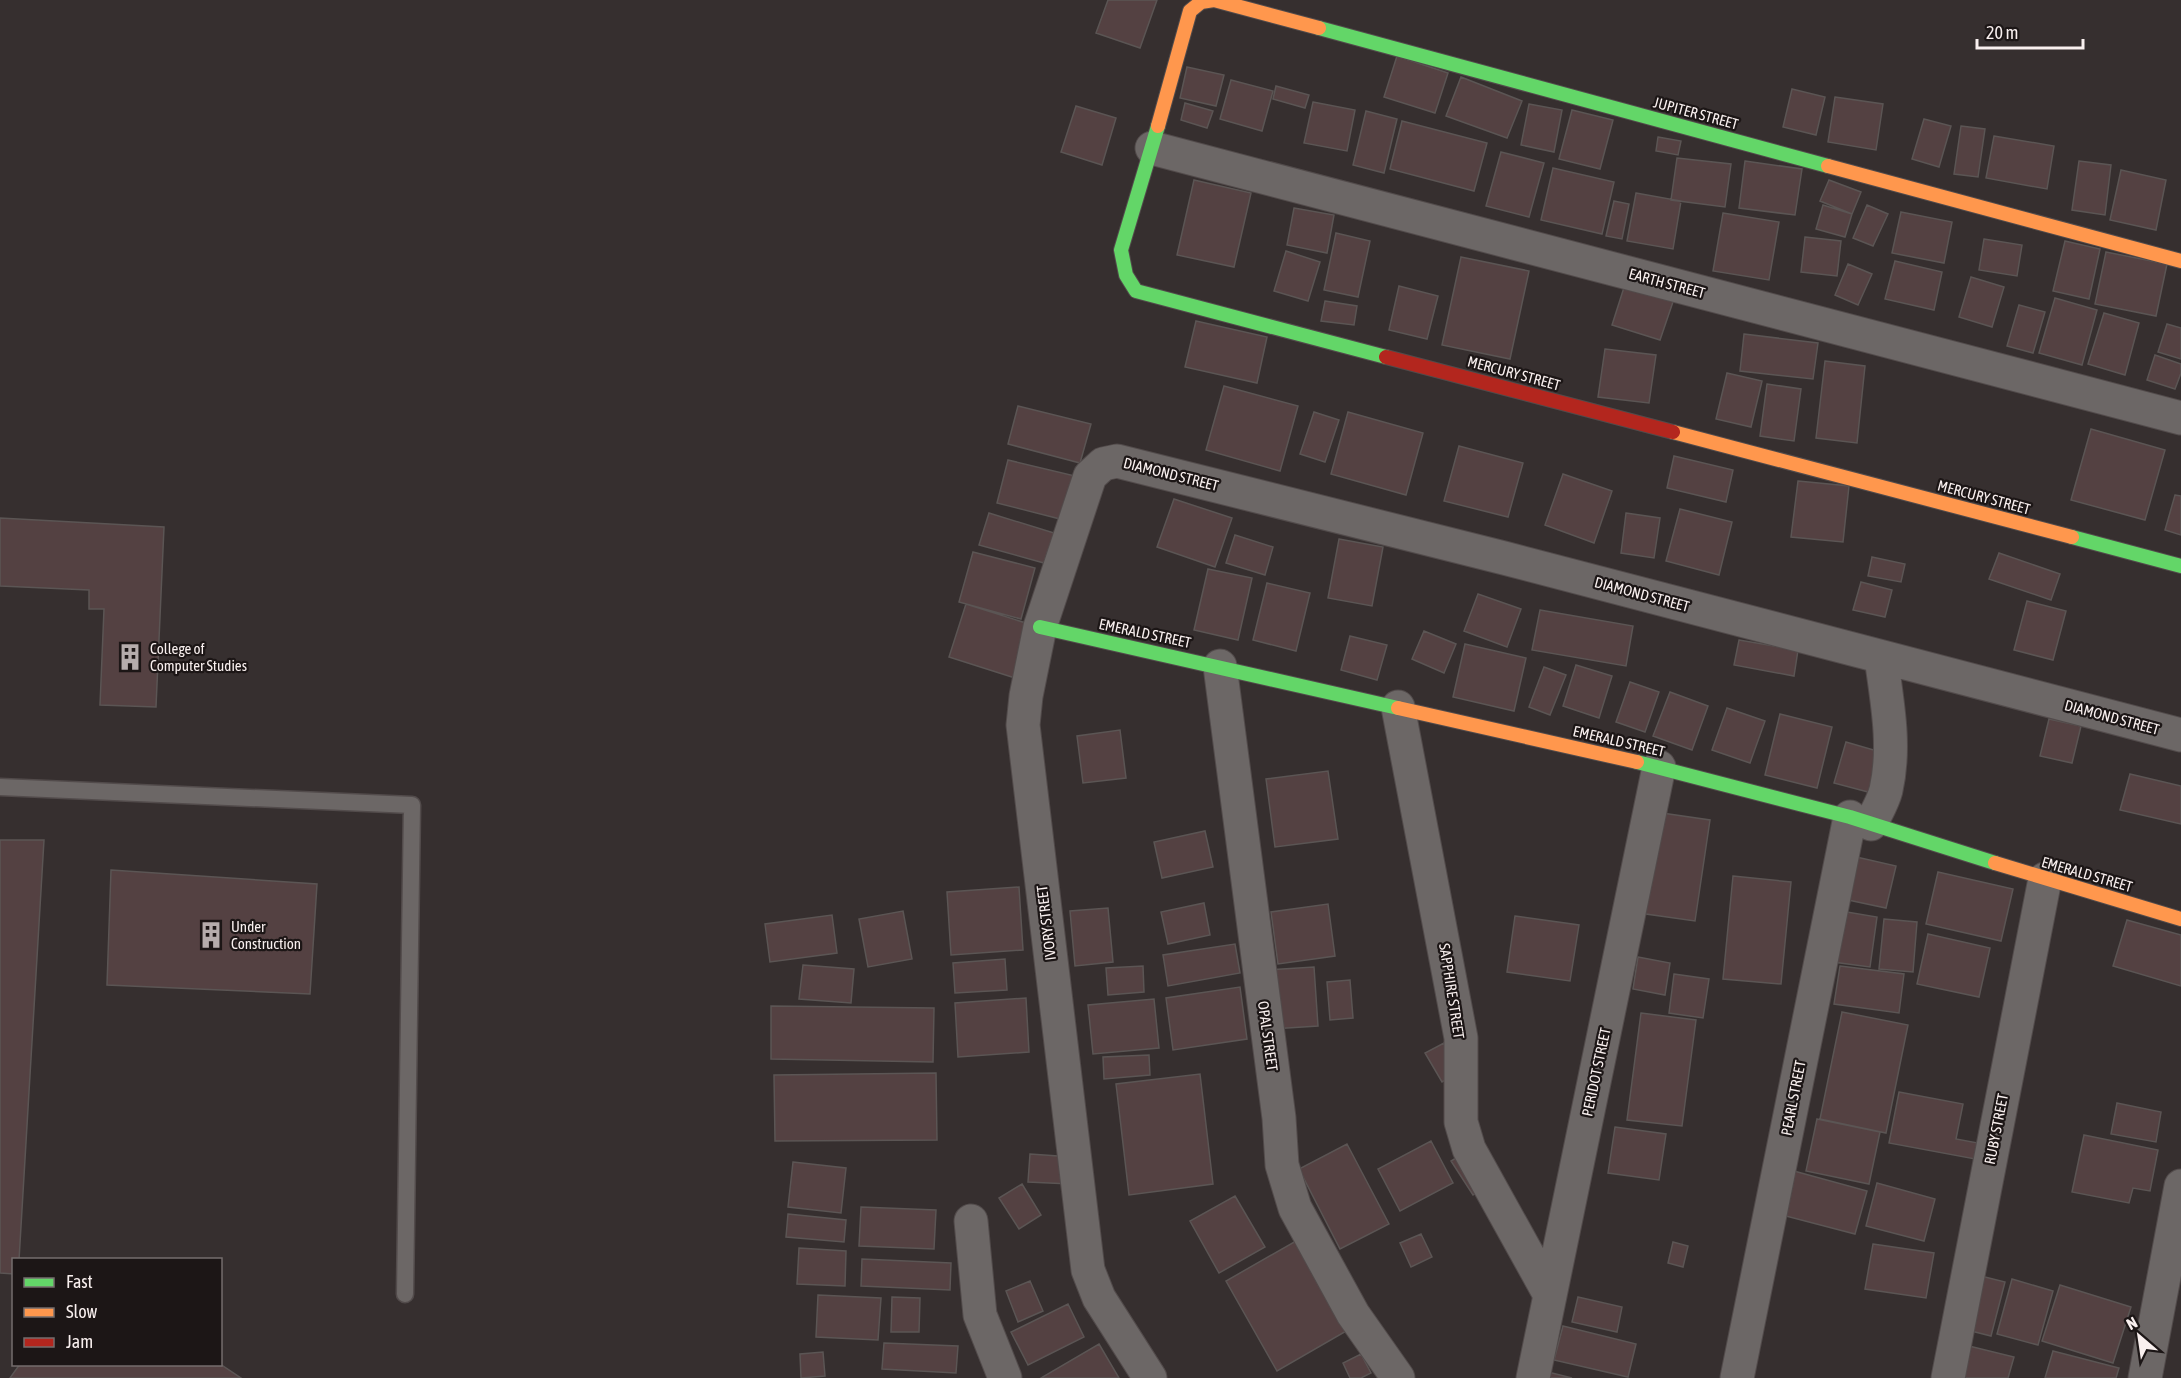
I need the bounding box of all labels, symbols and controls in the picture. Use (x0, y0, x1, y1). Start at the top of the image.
scale bar (1977, 12, 2084, 50)
text: 20 m (1986, 22, 2018, 43)
street label: JUPITER STREET (1652, 94, 1741, 133)
street label: EARTH STREET (1627, 265, 1707, 301)
street label: MERCURY STREET (1466, 352, 1563, 394)
street label: DIAMOND STREET (1122, 454, 1221, 494)
street label: MERCURY STREET (1936, 476, 2033, 518)
street label: DIAMOND STREET (1593, 573, 1692, 615)
street label: EMERALD STREET (1097, 615, 1193, 651)
place label: College of Computer Studies (150, 640, 247, 674)
building icon: College of Computer Studies (115, 642, 145, 672)
street label: DIAMOND STREET (2063, 696, 2162, 738)
street label: EMERALD STREET (1571, 722, 1667, 760)
street label: EMERALD STREET (2040, 853, 2135, 895)
street label: IVORY STREET (1033, 884, 1059, 962)
place label: Under Construction (231, 918, 301, 952)
building icon: Under Construction (196, 920, 226, 950)
street label: SAPPHIRE STREET (1436, 942, 1468, 1040)
street label: OPAL STREET (1255, 1000, 1281, 1072)
street label: PERIDOT STREET (1578, 1026, 1614, 1118)
street label: PEARL STREET (1777, 1059, 1809, 1137)
street label: RUBY STREET (1981, 1092, 2011, 1166)
legend (12, 1258, 222, 1366)
text: Fast (66, 1271, 93, 1292)
text: Slow (66, 1301, 97, 1322)
north arrow (2109, 1306, 2169, 1366)
text: N (2123, 1313, 2140, 1333)
text: Jam (66, 1331, 93, 1352)

